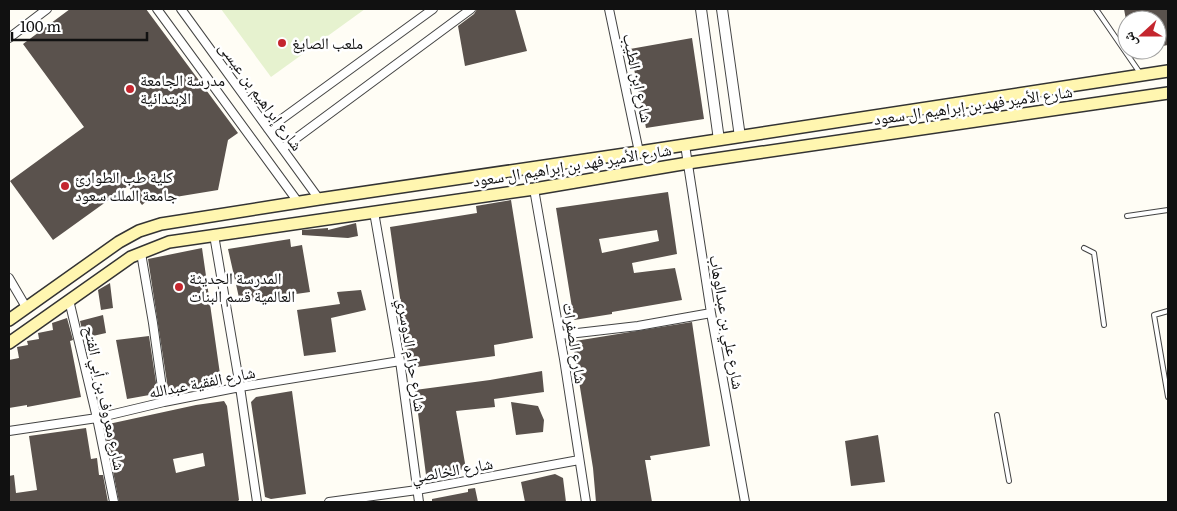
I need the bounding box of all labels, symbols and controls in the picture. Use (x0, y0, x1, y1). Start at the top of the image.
scale bar (12, 10, 148, 42)
north arrow (1117, 10, 1167, 60)
text: 100 m (20, 14, 61, 37)
text: ش (1117, 29, 1141, 51)
place label: ملعب الصايغ (292, 30, 363, 54)
street label: شارع ابن الطيب (618, 31, 660, 125)
street label: شارع إبراهيم بن عيسى (214, 36, 310, 155)
marker: ملعب الصايغ (276, 37, 288, 49)
place label: مدرسة الجامعة الإبتدائية (140, 67, 225, 109)
street label: شارع الأمير فهد بن إبراهيم ال سعود (872, 78, 1074, 130)
marker: مدرسة الجامعة الإبتدائية (124, 83, 136, 95)
street label: شارع الأمير فهد بن إبراهيم ال سعود (471, 136, 673, 192)
place label: كلية طب الطوارئ جامعة الملك سعود (75, 164, 178, 206)
marker: كلية طب الطوارئ جامعة الملك سعود (59, 180, 71, 192)
street label: شارع علي بن عبدالوهاب (702, 253, 752, 391)
place label: المدرسة الحديثة العالمية قسم البنات (189, 265, 295, 307)
marker: المدرسة الحديثة العالمية قسم البنات (173, 281, 185, 293)
street label: شارع حزام الدوسري (390, 297, 434, 413)
street label: شارع الصفرات (558, 300, 594, 385)
street label: شارع معروف بن أبي الفتح (77, 323, 133, 473)
street label: شارع الفقية عبدالله (146, 359, 257, 403)
street label: شارع الخالصي (409, 450, 495, 490)

